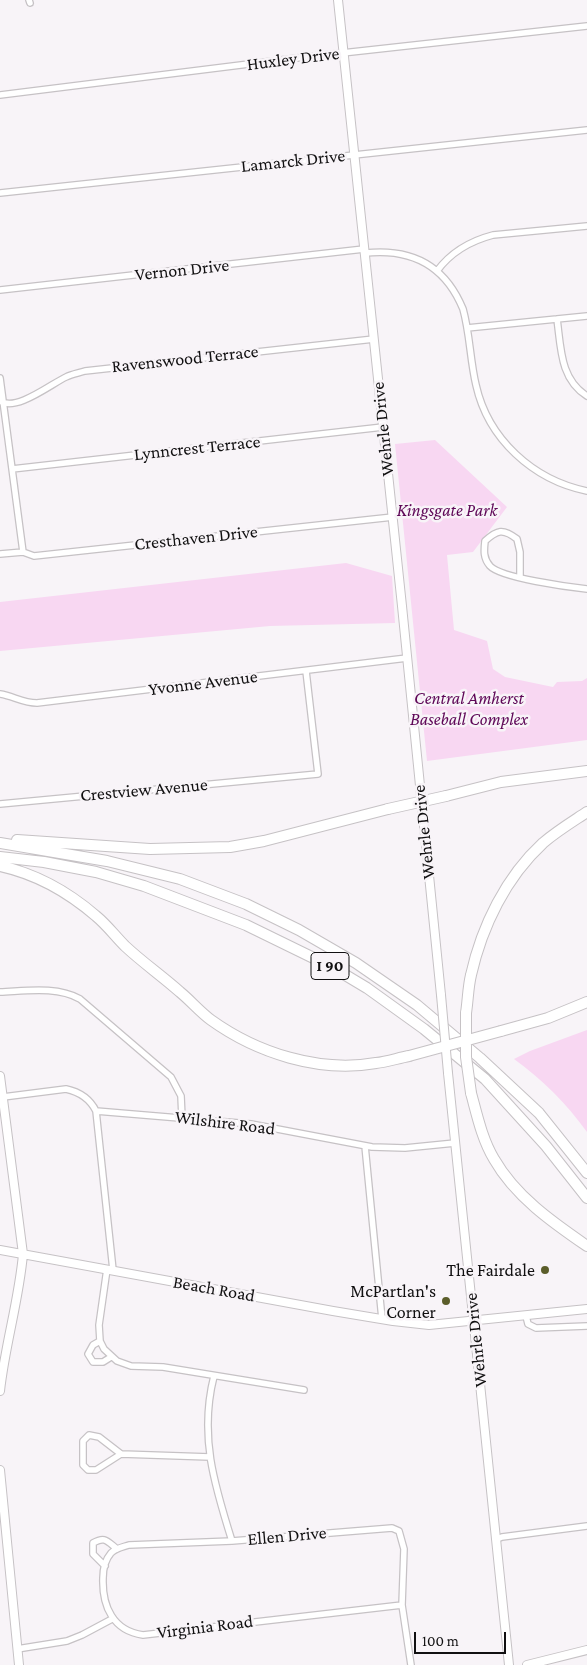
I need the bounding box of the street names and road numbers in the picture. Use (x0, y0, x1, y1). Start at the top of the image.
street label: Huxley Drive (245, 43, 341, 75)
street label: Lamarck Drive (240, 145, 346, 177)
street label: Vernon Drive (134, 254, 230, 286)
street label: Ravenswood Terrace (110, 341, 260, 377)
street label: Wehrle Drive (367, 381, 399, 477)
street label: Lynncrest Terrace (133, 431, 261, 465)
street label: Cresthaven Drive (133, 521, 259, 555)
street label: Yvonne Avenue (147, 666, 259, 700)
street label: Crestview Avenue (79, 774, 209, 806)
street label: Wehrle Drive (408, 784, 440, 880)
road number: I 90 (311, 952, 349, 979)
street label: Wilshire Road (174, 1106, 276, 1140)
street label: Beach Road (171, 1271, 257, 1307)
street label: Wehrle Drive (460, 1292, 492, 1388)
street label: Ellen Drive (247, 1522, 327, 1550)
street label: Virginia Road (156, 1610, 254, 1644)

